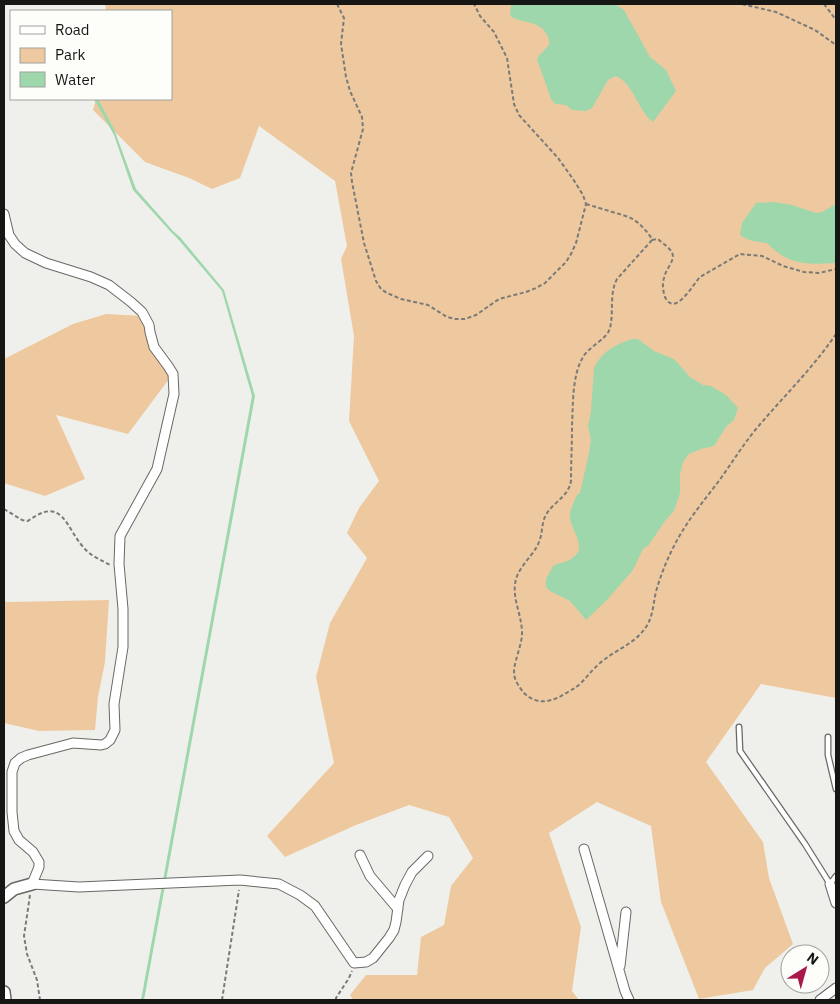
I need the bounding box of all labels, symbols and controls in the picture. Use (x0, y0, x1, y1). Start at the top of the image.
legend (10, 10, 172, 100)
text: Road (55, 20, 90, 39)
text: Park (55, 45, 85, 64)
text: Water (55, 70, 96, 89)
north arrow (780, 944, 830, 994)
text: N (803, 948, 822, 969)

